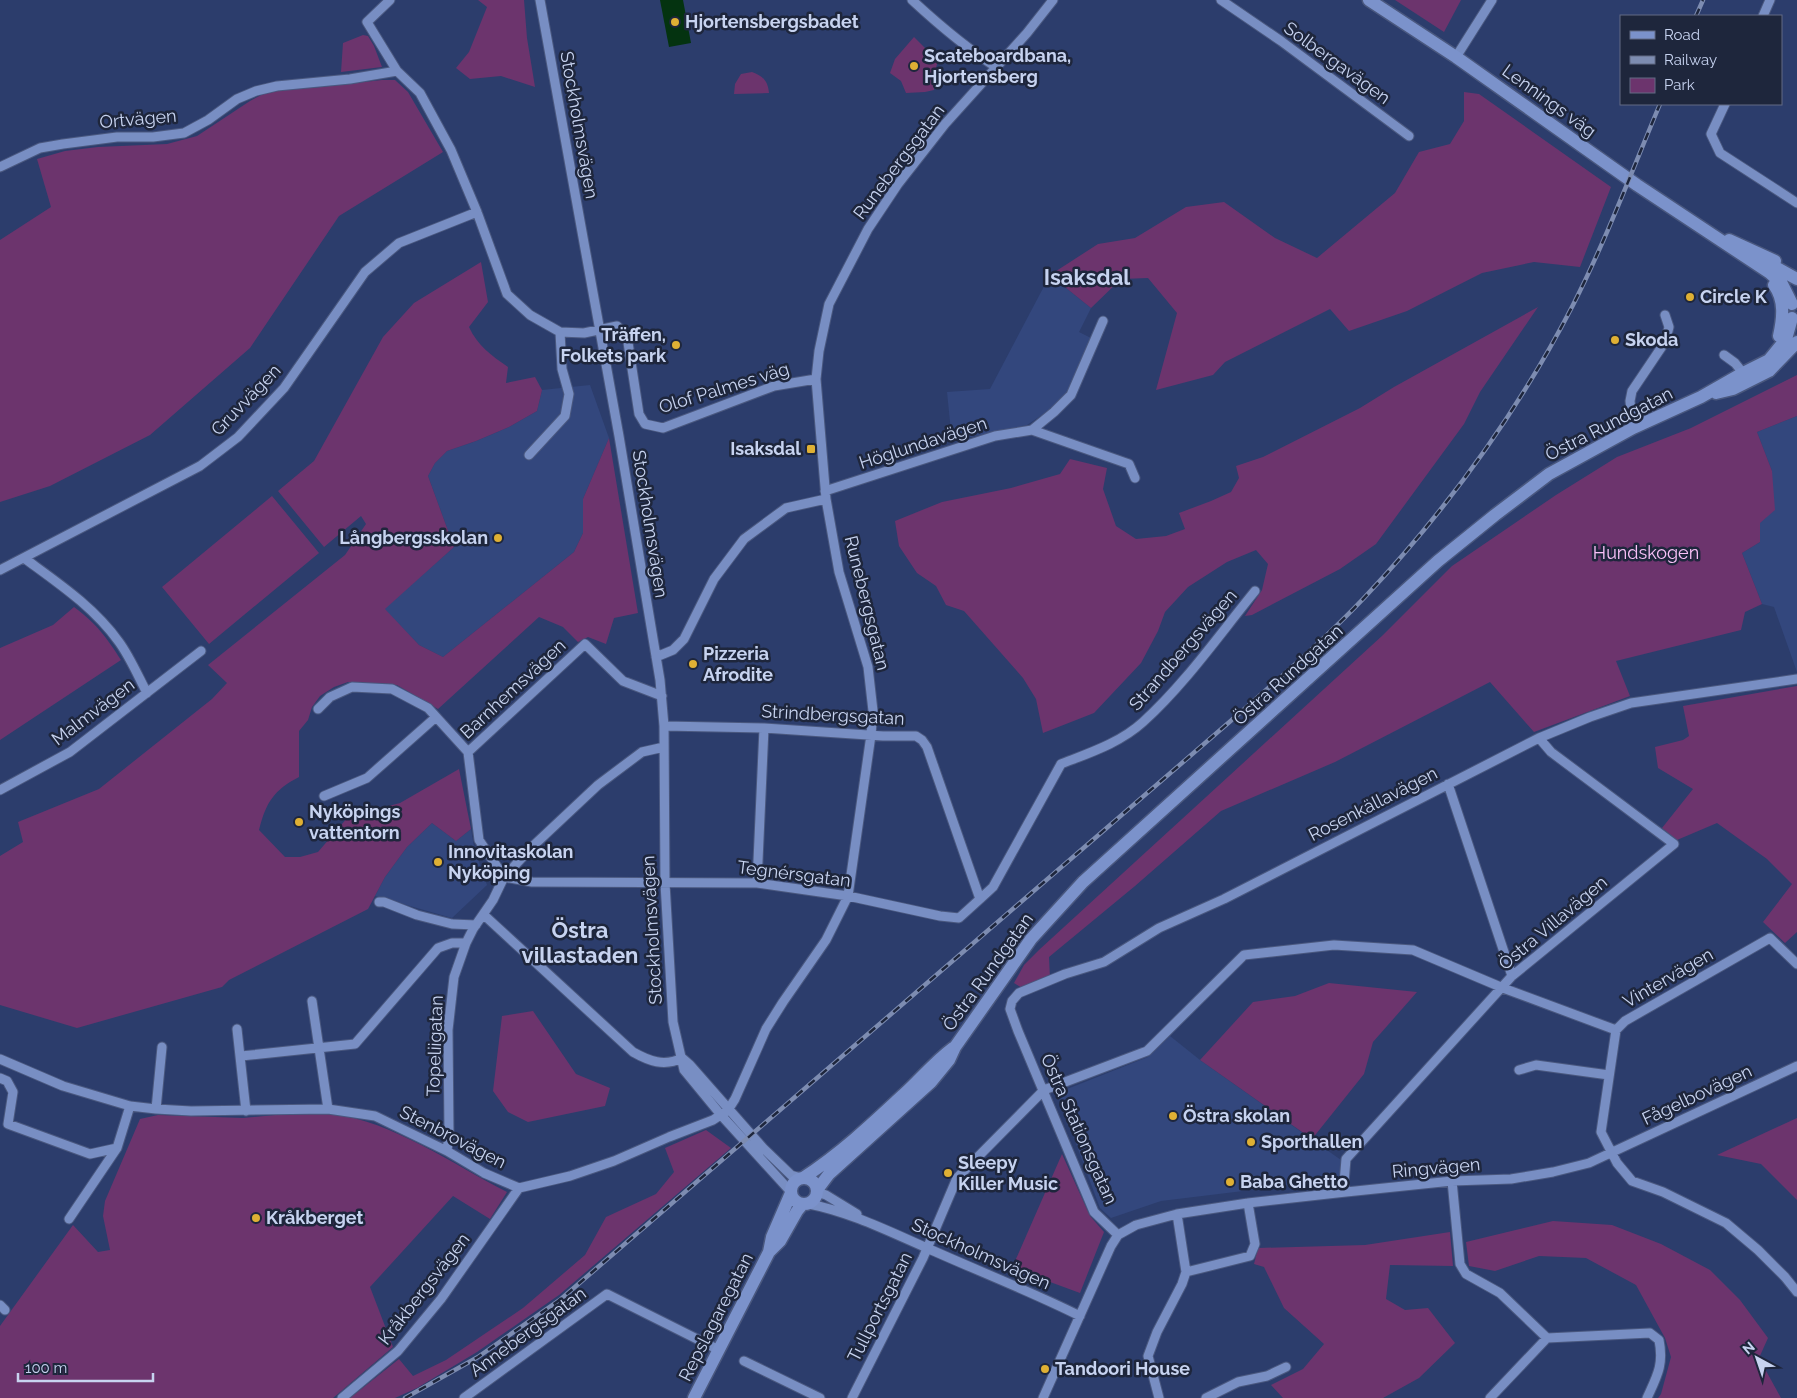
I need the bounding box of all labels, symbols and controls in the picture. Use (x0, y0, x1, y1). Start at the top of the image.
place label: Hjortensbergsbadet (685, 11, 859, 32)
legend (1620, 15, 1782, 105)
marker: Hjortensbergsbadet (669, 16, 681, 28)
street label: Solbergavägen (1280, 17, 1395, 108)
text: Road (1664, 26, 1700, 44)
place label: Scateboardbana, Hjortensberg (924, 45, 1071, 87)
street label: Stockholmsvägen (556, 50, 603, 200)
text: Railway (1664, 51, 1717, 69)
marker: Scateboardbana, Hjortensberg (908, 60, 920, 72)
street label: Lennings väg (1498, 60, 1600, 142)
text: Park (1664, 76, 1695, 94)
street label: Runebergsgatan (849, 100, 949, 223)
street label: Ortvägen (99, 105, 177, 132)
district label: Isaksdal (1044, 264, 1131, 290)
place label: Circle K (1700, 286, 1768, 307)
marker: Circle K (1684, 291, 1696, 303)
place label: Träffen, Folkets park (560, 324, 667, 366)
place label: Skoda (1625, 329, 1678, 350)
marker: Skoda (1609, 334, 1621, 346)
marker: Träffen, Folkets park (670, 339, 682, 351)
street label: Olof Palmes väg (656, 358, 792, 417)
street label: Gruvvägen (207, 360, 285, 440)
street label: Östra Rundgatan (1542, 382, 1676, 465)
street label: Höglundavägen (856, 412, 989, 473)
place label: Isaksdal (730, 438, 801, 459)
marker: Isaksdal (805, 443, 817, 455)
street label: Stockholmsvägen (628, 449, 673, 599)
place label: Långbergsskolan (339, 527, 488, 548)
marker: Långbergsskolan (492, 532, 504, 544)
street label: Runebergsgatan (841, 533, 894, 672)
park label: Hundskogen (1593, 542, 1699, 563)
street label: Strandbergsvägen (1124, 585, 1241, 714)
street label: Östra Rundgatan (1229, 620, 1347, 729)
street label: Barnhemsvägen (456, 635, 570, 743)
place label: Pizzeria Afrodite (703, 643, 773, 685)
marker: Pizzeria Afrodite (687, 658, 699, 670)
street label: Malmvägen (47, 674, 138, 750)
street label: Strindbergsgatan (761, 700, 905, 729)
street label: Rosenkällavägen (1305, 762, 1441, 845)
place label: Nyköpings vattentorn (309, 801, 400, 843)
marker: Nyköpings vattentorn (293, 816, 305, 828)
place label: Innovitaskolan Nyköping (448, 841, 574, 883)
street label: Stockholmsvägen (637, 855, 666, 1005)
marker: Innovitaskolan Nyköping (432, 856, 444, 868)
street label: Tegnérsgatan (736, 856, 852, 891)
street label: Östra Villavägen (1494, 871, 1611, 974)
street label: Östra Rundgatan (938, 909, 1037, 1035)
district label: Östra villastaden (522, 917, 638, 968)
street label: Vintervägen (1619, 943, 1717, 1012)
street label: Topeliigatan (422, 995, 447, 1097)
street label: Östra Stationsgatan (1037, 1050, 1122, 1207)
street label: Fågelbovägen (1639, 1060, 1755, 1129)
street label: Stenbrovägen (397, 1101, 510, 1172)
place label: Östra skolan (1183, 1104, 1290, 1126)
marker: Östra skolan (1167, 1110, 1179, 1122)
place label: Sporthallen (1261, 1131, 1362, 1152)
marker: Sporthallen (1245, 1136, 1257, 1148)
place label: Sleepy Killer Music (958, 1152, 1058, 1194)
street label: Ringvägen (1391, 1153, 1481, 1182)
marker: Sleepy Killer Music (942, 1167, 954, 1179)
place label: Baba Ghetto (1240, 1171, 1348, 1192)
marker: Baba Ghetto (1224, 1176, 1236, 1188)
place label: Kråkberget (266, 1207, 364, 1228)
marker: Kråkberget (250, 1212, 262, 1224)
street label: Stockholmsvägen (909, 1214, 1054, 1293)
street label: Kråkbergsvägen (373, 1229, 474, 1349)
street label: Repslagaregatan (674, 1249, 757, 1384)
street label: Tullportsgatan (843, 1249, 916, 1365)
street label: Annebergsgatan (466, 1282, 590, 1381)
north arrow (1732, 1333, 1782, 1383)
text: N (1739, 1338, 1758, 1358)
scale bar (18, 1350, 152, 1382)
place label: Tandoori House (1055, 1358, 1190, 1379)
text: 100 m (25, 1359, 67, 1377)
marker: Tandoori House (1039, 1363, 1051, 1375)

